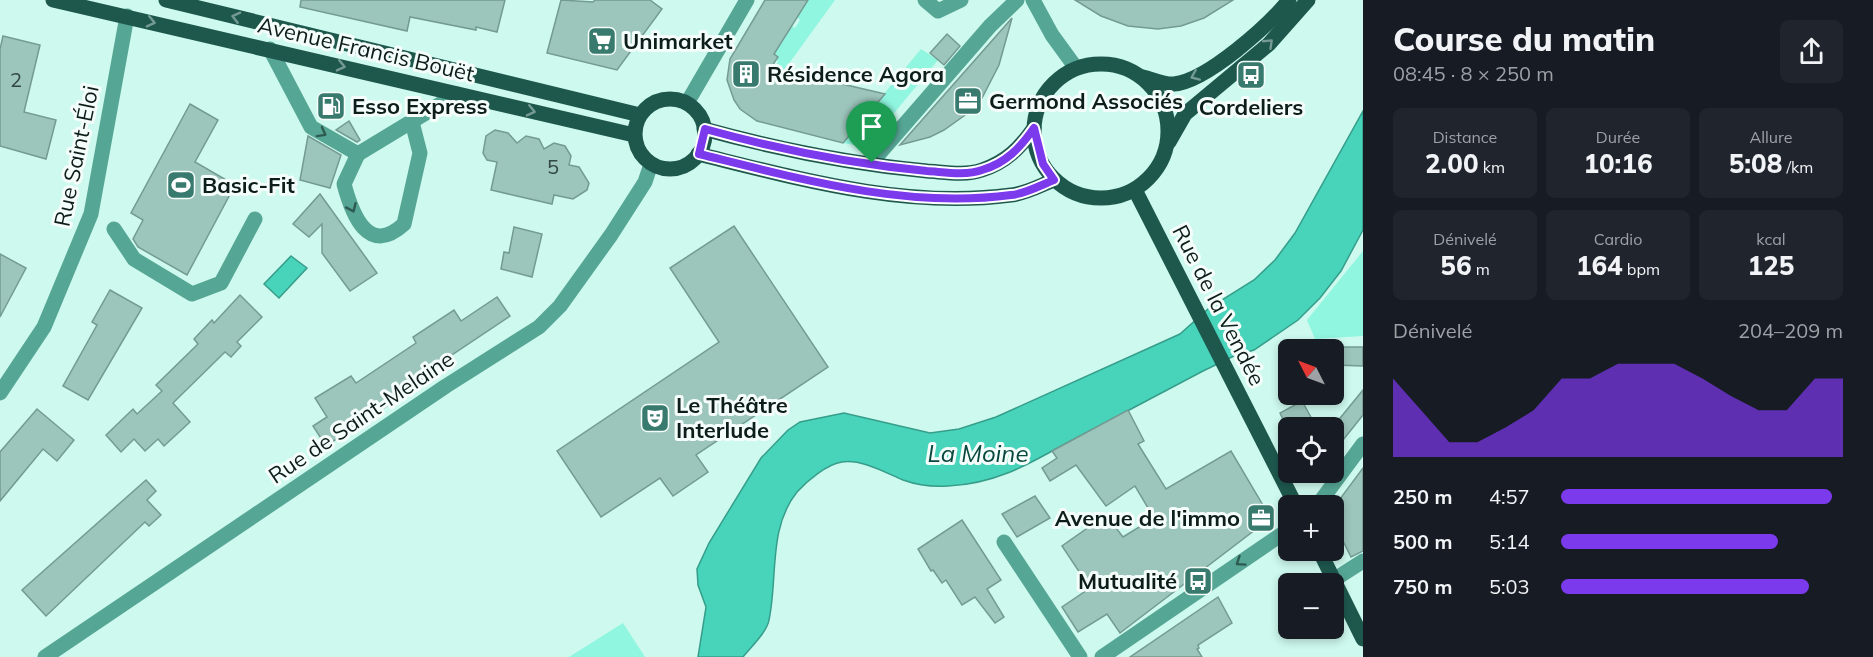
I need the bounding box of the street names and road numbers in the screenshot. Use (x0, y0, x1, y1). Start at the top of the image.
street label: Avenue Francis Bouët (255, 10, 477, 88)
street label: Rue Saint-Éloi (47, 83, 105, 229)
street label: Rue de la Vendée (1166, 220, 1272, 390)
street label: Rue de Saint-Melaine (263, 344, 459, 490)

